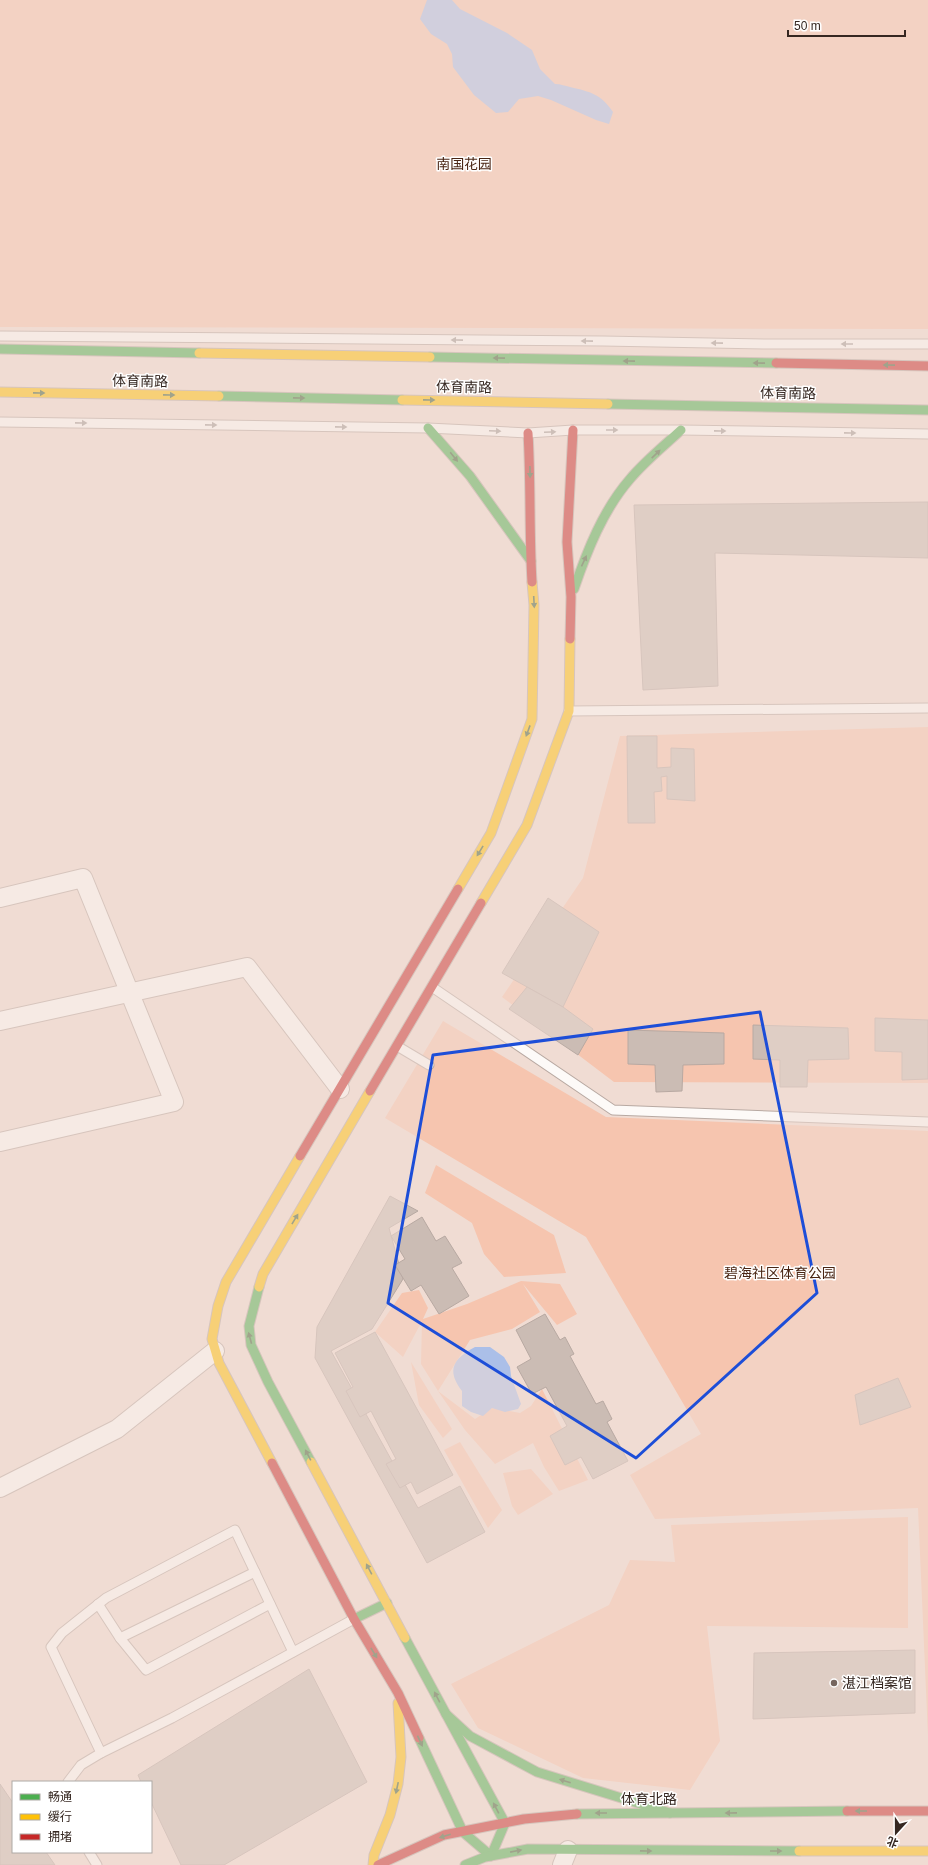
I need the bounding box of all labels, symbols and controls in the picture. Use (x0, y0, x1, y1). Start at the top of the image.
scale bar (788, 12, 905, 38)
text: 50 m (794, 19, 821, 33)
park label: 南国花园 (436, 156, 492, 172)
one-way arrow (450, 337, 463, 343)
one-way arrow (580, 338, 593, 344)
one-way arrow (710, 340, 723, 346)
one-way arrow (840, 341, 853, 347)
one-way arrow (492, 355, 505, 361)
one-way arrow (623, 357, 635, 364)
one-way arrow (752, 360, 765, 366)
one-way arrow (882, 362, 895, 368)
street label: 体育南路 (112, 373, 168, 389)
street label: 体育南路 (436, 379, 492, 395)
street label: 体育南路 (760, 385, 816, 401)
one-way arrow (33, 390, 46, 396)
one-way arrow (163, 392, 176, 398)
one-way arrow (293, 395, 306, 401)
one-way arrow (423, 397, 436, 403)
one-way arrow (75, 420, 88, 426)
one-way arrow (205, 422, 218, 428)
one-way arrow (335, 423, 347, 430)
one-way arrow (606, 427, 619, 433)
one-way arrow (714, 427, 726, 434)
one-way arrow (489, 428, 502, 434)
one-way arrow (544, 428, 556, 435)
one-way arrow (844, 430, 857, 436)
one-way arrow (651, 449, 661, 459)
one-way arrow (450, 451, 459, 462)
one-way arrow (527, 466, 533, 479)
one-way arrow (581, 555, 587, 566)
one-way arrow (530, 596, 537, 608)
one-way arrow (524, 725, 530, 737)
one-way arrow (476, 845, 483, 857)
one-way arrow (291, 1214, 299, 1224)
park label: 碧海社区体育公园 (724, 1265, 836, 1281)
one-way arrow (247, 1332, 253, 1344)
one-way arrow (304, 1449, 311, 1460)
one-way arrow (366, 1563, 372, 1575)
one-way arrow (370, 1647, 377, 1659)
place label: 湛江档案馆 (842, 1675, 912, 1691)
marker: 湛江档案馆 (829, 1678, 839, 1688)
one-way arrow (433, 1691, 440, 1703)
one-way arrow (417, 1736, 423, 1747)
one-way arrow (559, 1778, 571, 1784)
legend (12, 1781, 152, 1853)
one-way arrow (393, 1782, 399, 1794)
text: 畅通 (48, 1790, 72, 1804)
street label: 体育北路 (621, 1791, 677, 1807)
one-way arrow (493, 1802, 500, 1813)
one-way arrow (855, 1808, 867, 1815)
text: 缓行 (48, 1810, 72, 1824)
one-way arrow (594, 1810, 607, 1816)
one-way arrow (724, 1810, 737, 1816)
north arrow (876, 1813, 916, 1853)
text: 拥堵 (48, 1830, 72, 1844)
one-way arrow (439, 1833, 451, 1839)
text: 北 (885, 1835, 900, 1850)
one-way arrow (510, 1848, 522, 1854)
one-way arrow (640, 1848, 653, 1854)
one-way arrow (770, 1848, 783, 1854)

